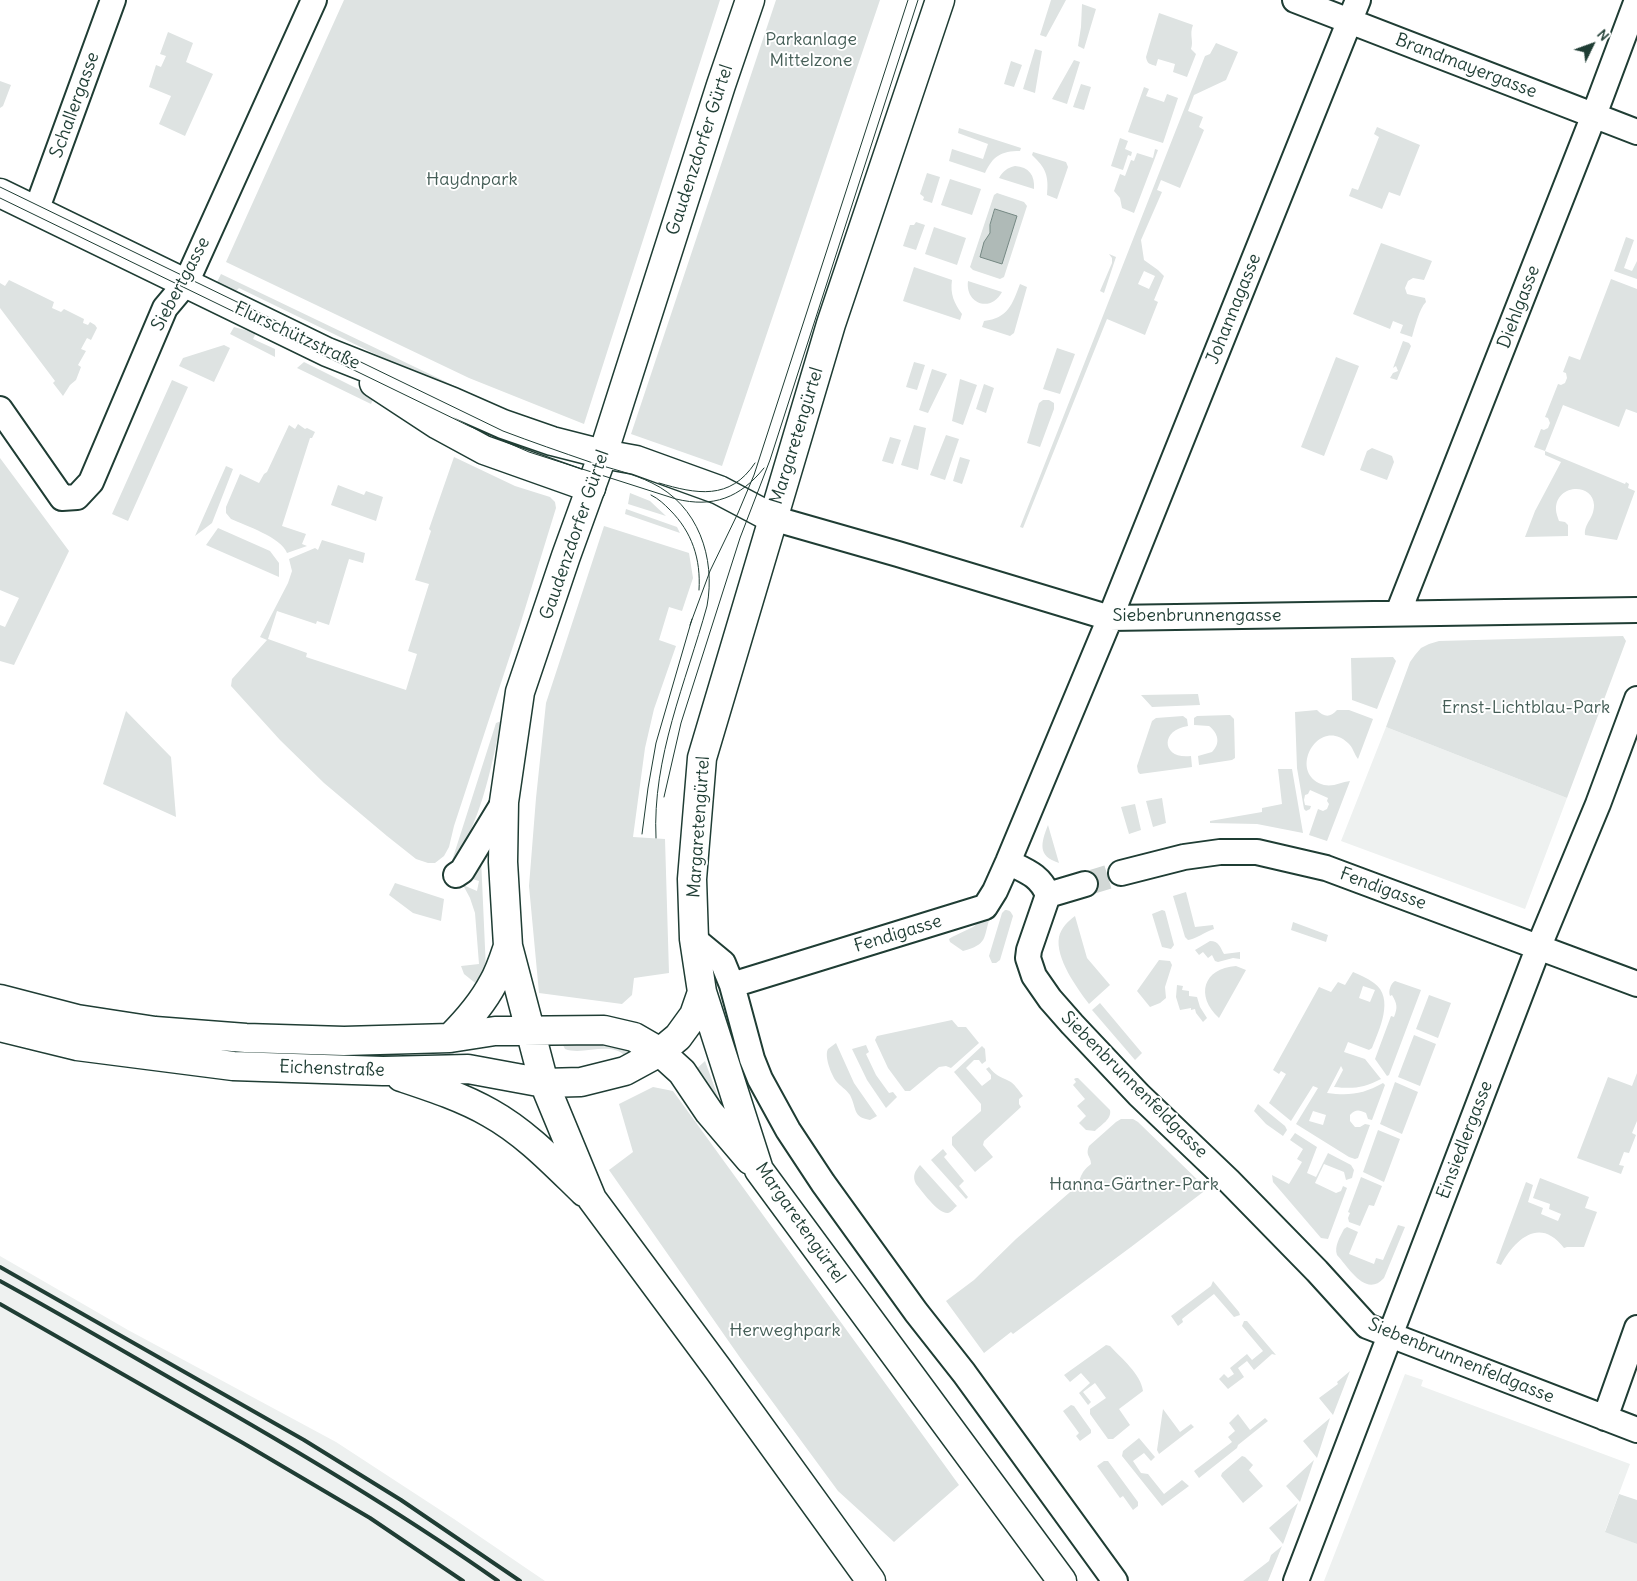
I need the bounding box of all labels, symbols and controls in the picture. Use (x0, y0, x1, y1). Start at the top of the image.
north arrow (1567, 20, 1617, 70)
text: N (1593, 25, 1613, 45)
park label: Parkanlage Mittelzone (765, 29, 857, 72)
street label: Brandmayergasse (1392, 29, 1540, 103)
street label: Schallergasse (46, 49, 104, 161)
street label: Gaudenzdorfer Gürtel (662, 62, 738, 238)
park label: Haydnpark (426, 169, 518, 191)
street label: Siebertgasse (147, 233, 215, 335)
street label: Johannagasse (1202, 251, 1266, 367)
street label: Diehlgasse (1493, 262, 1545, 352)
street label: Flurschützstraße (231, 297, 363, 375)
street label: Margaretengürtel (766, 365, 828, 507)
street label: Gaudenzdorfer Gürtel (536, 447, 614, 623)
street label: Siebenbrunnengasse (1113, 605, 1281, 627)
park label: Ernst-Lichtblau-Park (1442, 697, 1610, 719)
street label: Margaretengürtel (683, 755, 715, 899)
street label: Fendigasse (1337, 863, 1429, 915)
street label: Fendigasse (852, 910, 944, 958)
street label: Siebenbrunnenfeldgasse (1056, 1007, 1212, 1163)
street label: Eichenstraße (279, 1056, 385, 1082)
street label: Einsiedlergasse (1433, 1078, 1497, 1202)
street label: Margaretengürtel (750, 1159, 850, 1287)
park label: Hanna-Gärtner-Park (1049, 1174, 1219, 1196)
street label: Siebenbrunnenfeldgasse (1365, 1314, 1557, 1408)
park label: Herweghpark (729, 1320, 841, 1342)

